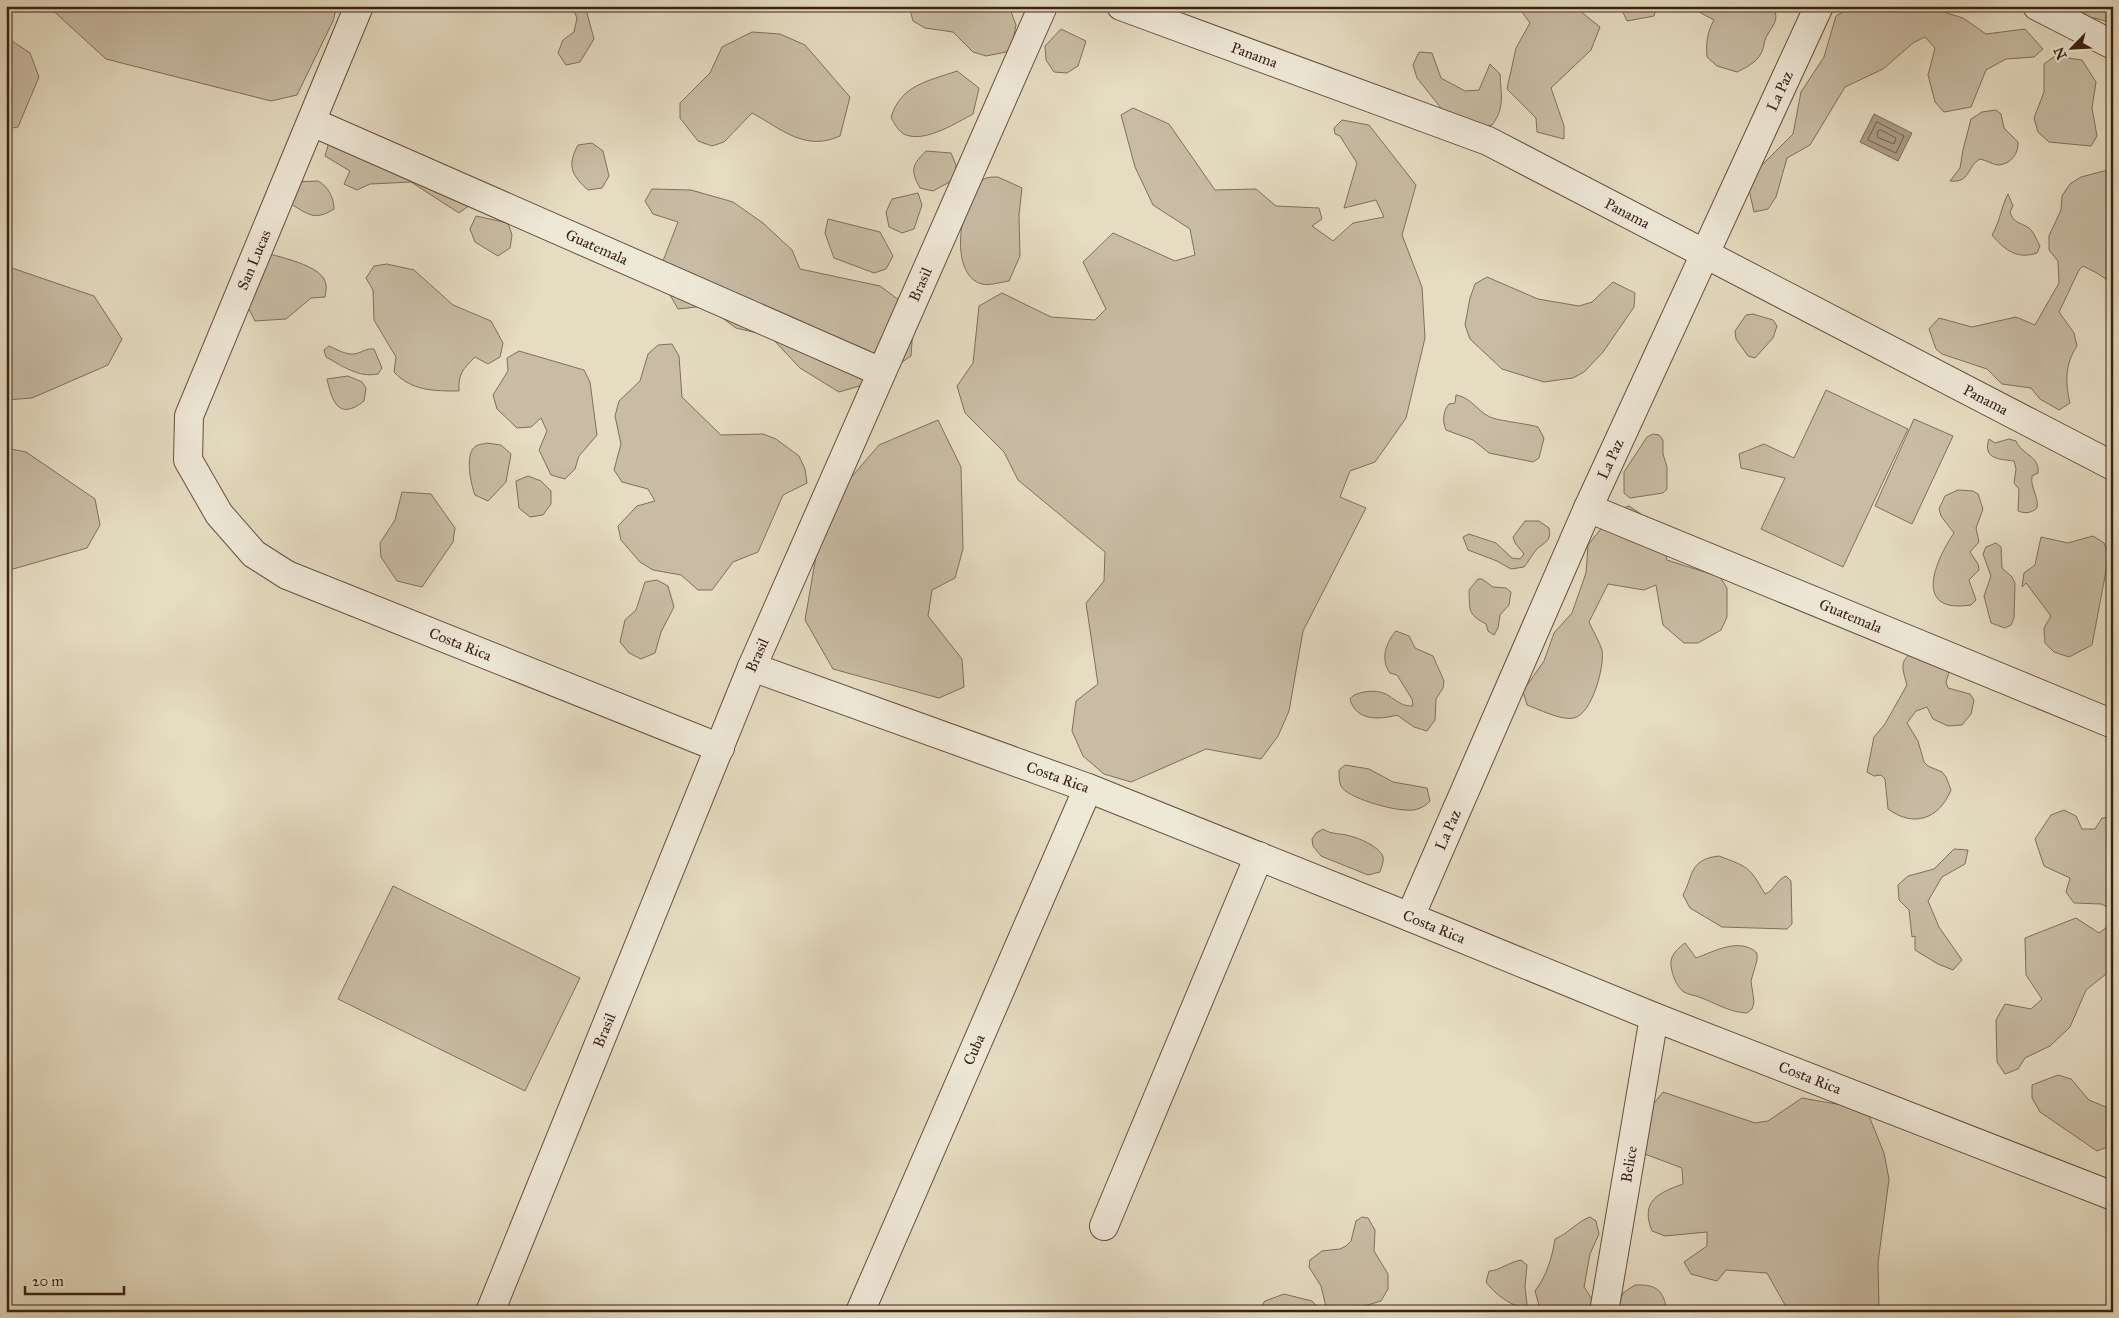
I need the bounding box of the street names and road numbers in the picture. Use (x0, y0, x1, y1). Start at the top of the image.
street label: Panama (1229, 38, 1281, 72)
street label: La Paz (1763, 68, 1797, 114)
street label: Panama (1602, 194, 1653, 233)
street label: Guatemala (563, 226, 631, 269)
street label: San Lucas (233, 227, 275, 293)
street label: Brasil (905, 264, 936, 304)
street label: Panama (1960, 381, 2012, 419)
street label: La Paz (1594, 436, 1628, 482)
street label: Guatemala (1817, 595, 1885, 637)
street label: Costa Rica (426, 624, 495, 665)
street label: Brasil (742, 635, 773, 675)
street label: Costa Rica (1024, 758, 1092, 797)
street label: La Paz (1431, 807, 1465, 853)
street label: Costa Rica (1400, 906, 1468, 948)
street label: Brasil (589, 1010, 620, 1050)
street label: Cuba (960, 1031, 989, 1068)
street label: Costa Rica (1776, 1057, 1844, 1098)
street label: Belice (1617, 1144, 1641, 1184)

